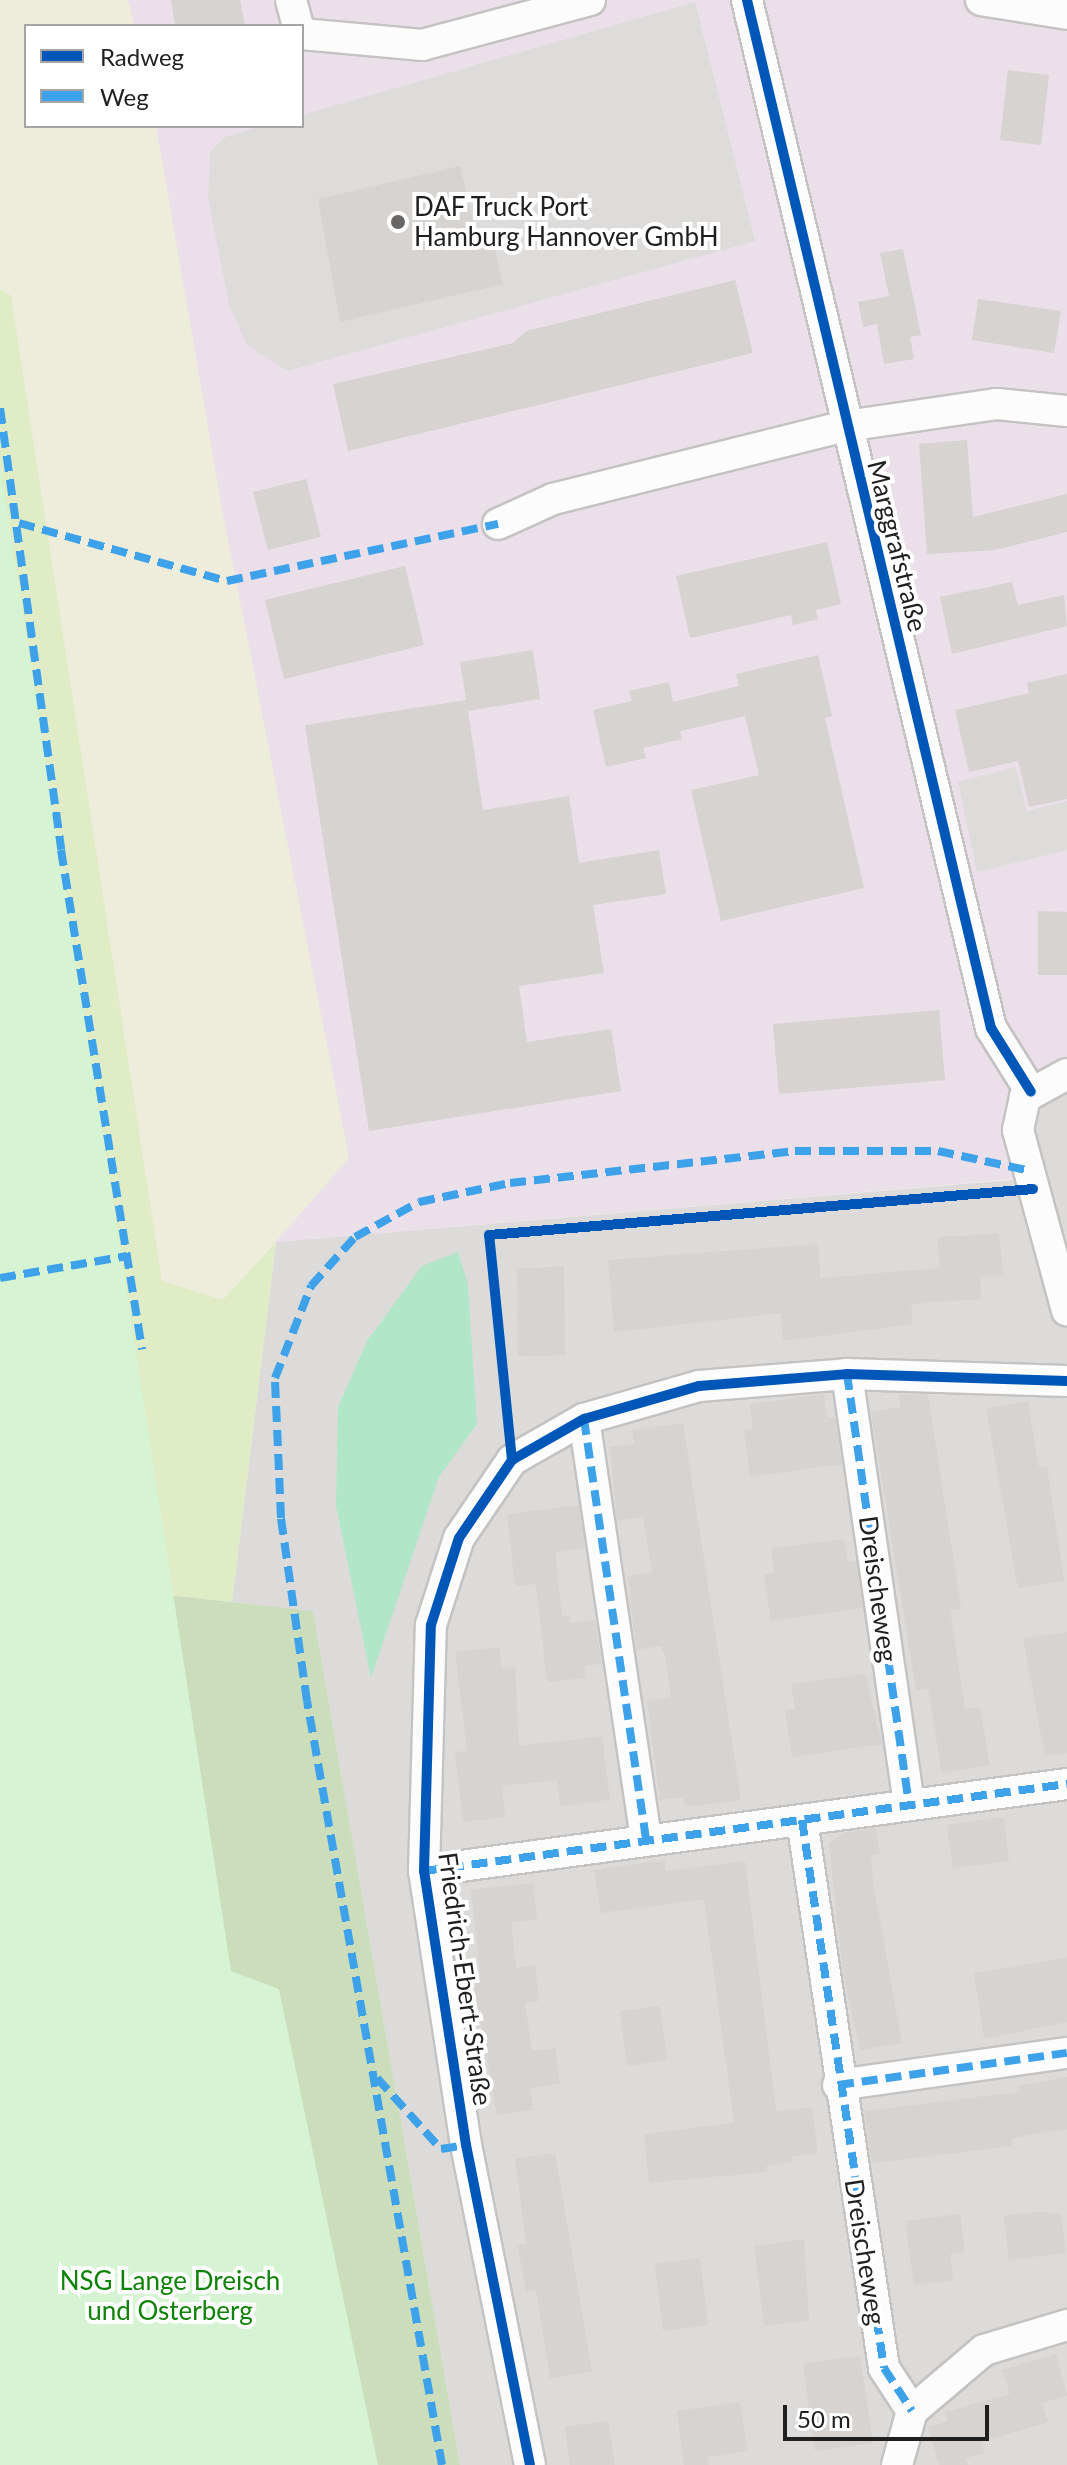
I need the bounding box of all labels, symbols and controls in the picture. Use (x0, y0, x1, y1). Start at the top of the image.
legend (24, 24, 304, 128)
text: Radweg (100, 42, 184, 71)
text: Weg (100, 82, 149, 111)
place label: DAF Truck Port Hamburg Hannover GmbH (414, 191, 719, 252)
marker: DAF Truck Port Hamburg Hannover GmbH (389, 213, 407, 231)
street label: Marggrafstraße (861, 457, 933, 635)
street label: Dreischeweg (852, 1514, 904, 1664)
street label: Friedrich-Ebert-Straße (432, 1850, 498, 2108)
street label: Dreischeweg (838, 2177, 892, 2327)
park label: NSG Lange Dreisch und Osterberg (60, 2265, 280, 2326)
scale bar (787, 2389, 993, 2439)
text: 50 m (797, 2404, 851, 2433)

